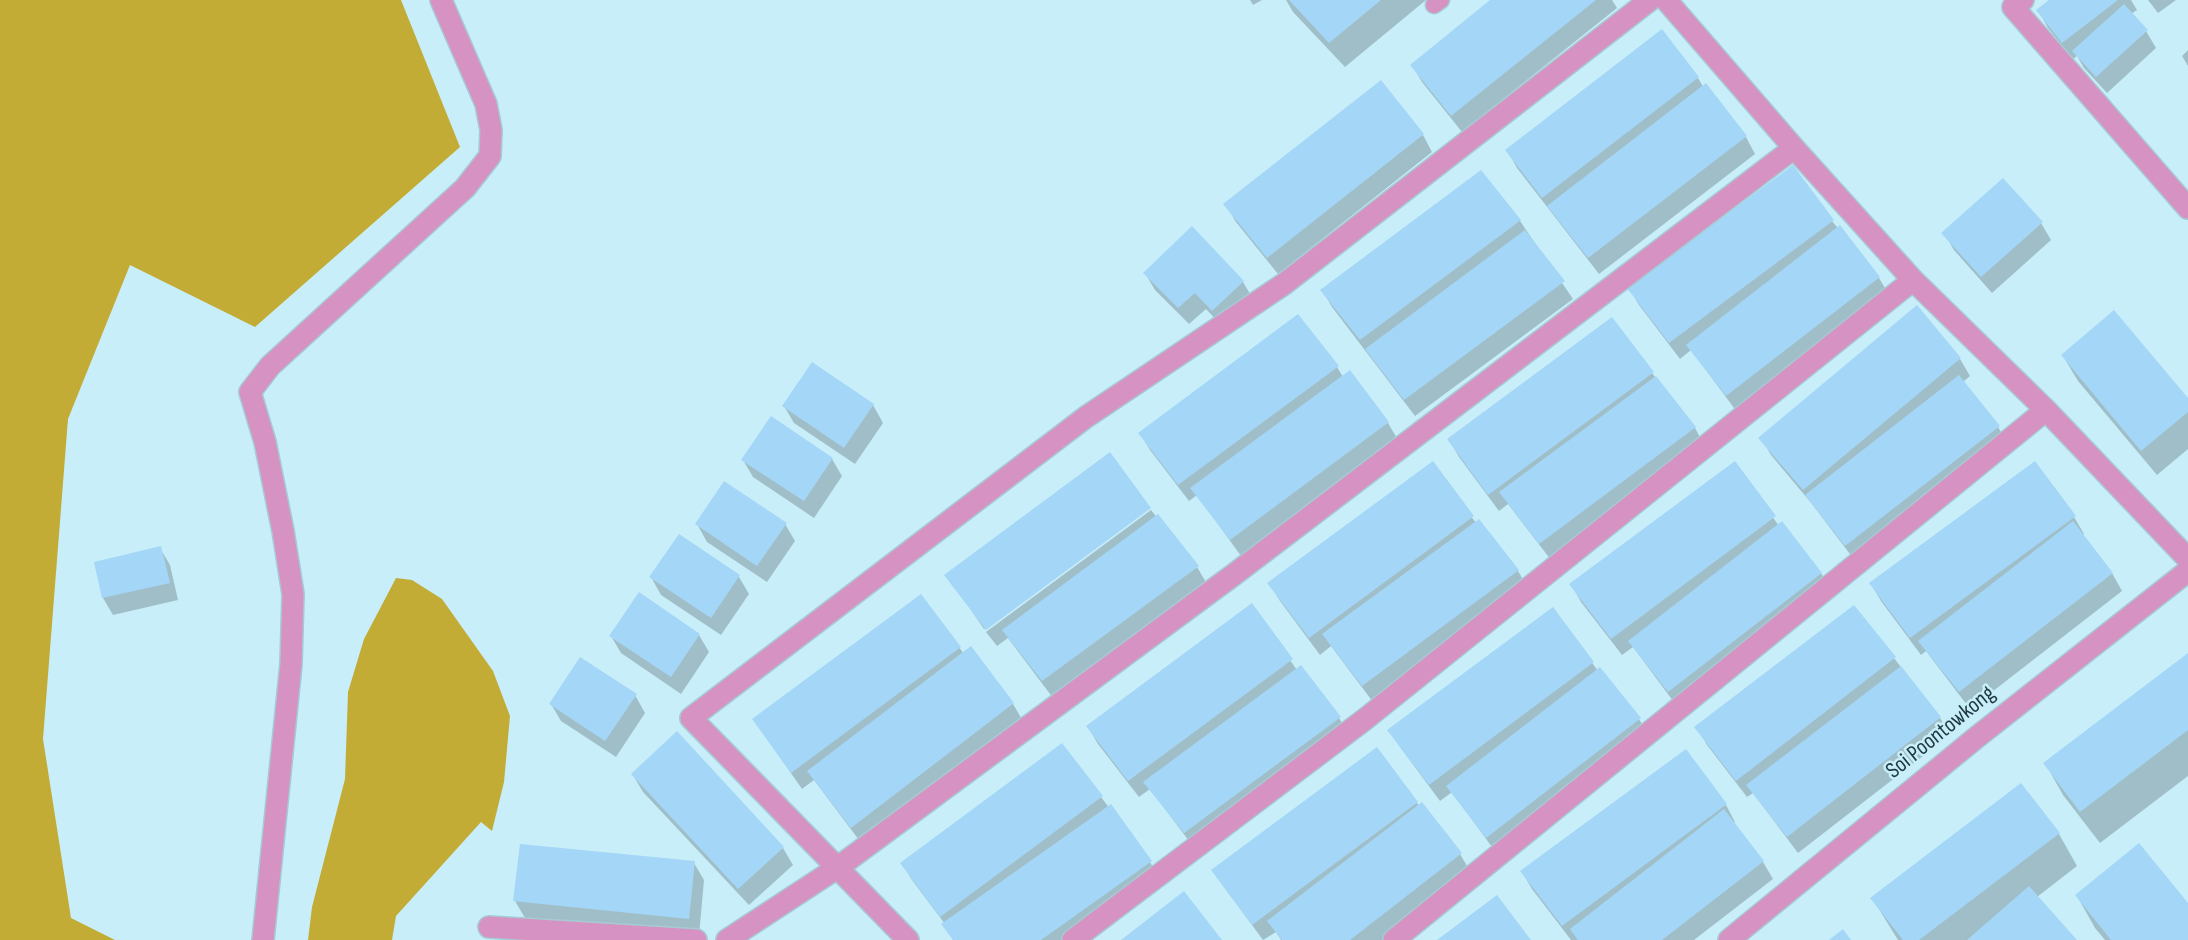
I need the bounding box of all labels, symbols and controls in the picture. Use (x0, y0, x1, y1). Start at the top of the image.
street label: Soi Poontowkong (1881, 681, 2001, 785)

